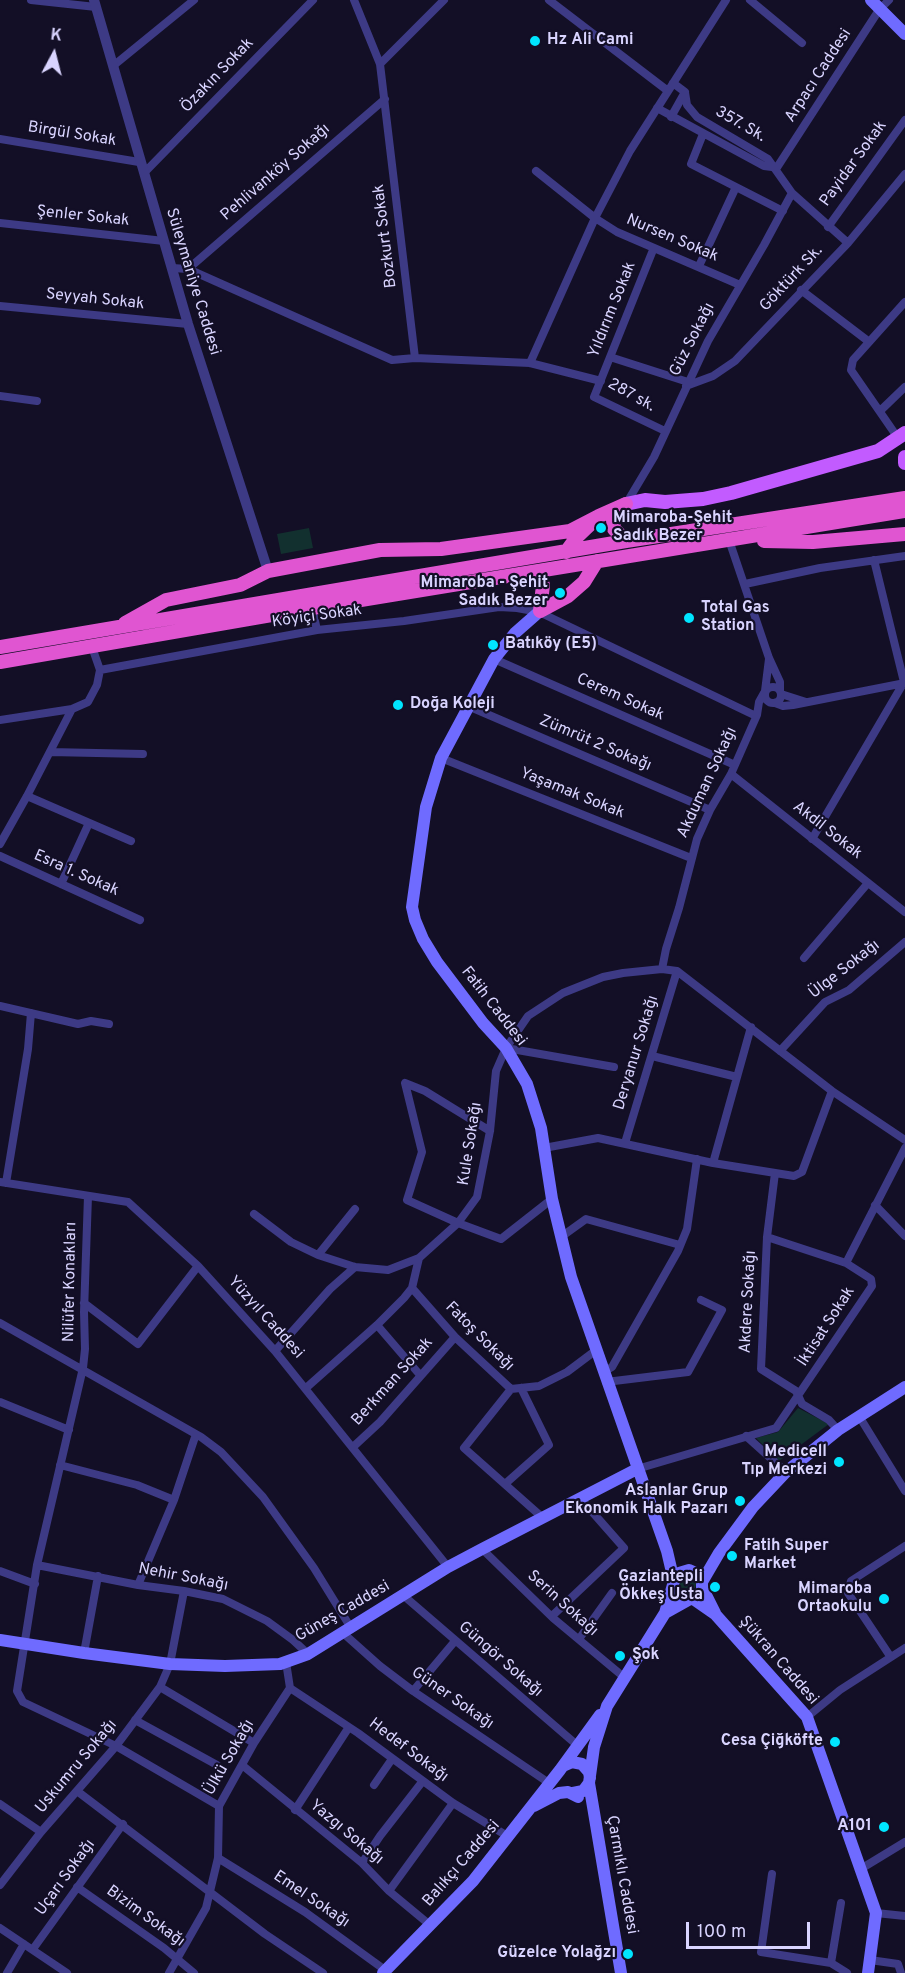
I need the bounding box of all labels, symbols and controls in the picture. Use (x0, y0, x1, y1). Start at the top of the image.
north arrow (24, 24, 84, 84)
text: K (49, 26, 63, 47)
street label: Arpacı Caddesi (782, 26, 856, 126)
place label: Hz Ali Cami (547, 31, 634, 51)
marker: Hz Ali Cami (528, 34, 542, 48)
street label: Özakın Sokak (178, 35, 258, 117)
street label: 357. Sk. (711, 103, 769, 147)
street label: Payidar Sokak (816, 117, 892, 211)
street label: Birgül Sokak (26, 119, 118, 151)
street label: Pehlivanköy Sokağı (217, 120, 335, 226)
street label: Bozkurt Sokak (370, 183, 402, 289)
street label: Şenler Sokak (36, 203, 130, 231)
street label: Süleymaniye Caddesi (160, 206, 224, 358)
street label: Nursen Sokak (623, 211, 721, 267)
street label: Göktürk Sk. (757, 242, 827, 316)
street label: Yıldırım Sokak (585, 259, 641, 361)
street label: Seyyah Sokak (45, 285, 145, 315)
street label: Güz Sokağı (666, 300, 720, 380)
street label: 287 sk. (604, 375, 658, 417)
place label: Mimaroba-Şehit Sadık Bezer (613, 509, 732, 547)
marker: Mimaroba-Şehit Sadık Bezer (594, 521, 608, 535)
place label: Mimaroba - Şehit Sadık Bezer (421, 574, 548, 612)
marker: Mimaroba - Şehit Sadık Bezer (553, 586, 567, 600)
place label: Total Gas Station (701, 599, 770, 637)
street label: Köyiçi Sokak (271, 601, 363, 633)
marker: Total Gas Station (682, 611, 696, 625)
place label: Batıköy (E5) (505, 635, 597, 655)
marker: Batıköy (E5) (486, 638, 500, 652)
street label: Cerem Sokak (573, 670, 667, 726)
place label: Doğa Koleji (410, 695, 495, 715)
marker: Doğa Koleji (391, 698, 405, 712)
street label: Zümrüt 2 Sokağı (536, 712, 654, 776)
street label: Akduman Sokağı (674, 724, 742, 842)
street label: Yaşamak Sokak (517, 764, 627, 824)
street label: Akdil Sokak (788, 798, 866, 864)
street label: Esra 1. Sokak (30, 847, 122, 901)
street label: Ülge Sokağı (806, 936, 884, 1004)
street label: Fatih Caddesi (456, 963, 530, 1051)
street label: Deryanur Sokağı (610, 993, 664, 1113)
street label: Kule Sokağı (455, 1101, 487, 1187)
street label: Nilüfer Konakları (60, 1222, 82, 1342)
street label: Akdere Sokağı (737, 1250, 761, 1354)
street label: Yüzyıl Caddesi (223, 1273, 307, 1363)
street label: İktisat Sokak (794, 1284, 860, 1370)
street label: Fatoş Sokağı (440, 1298, 518, 1376)
street label: Berkman Sokak (348, 1334, 438, 1430)
place label: Medicell Tıp Merkezi (742, 1443, 827, 1481)
marker: Medicell Tıp Merkezi (832, 1455, 846, 1469)
place label: Aslanlar Grup Ekonomik Halk Pazarı (565, 1482, 728, 1520)
marker: Aslanlar Grup Ekonomik Halk Pazarı (733, 1494, 747, 1508)
place label: Fatih Super Market (744, 1537, 829, 1575)
marker: Fatih Super Market (725, 1549, 739, 1563)
street label: Nehir Sokağı (136, 1560, 230, 1596)
street label: Serin Sokağı (522, 1567, 602, 1641)
place label: Gaziantepli Ökkeş Usta (618, 1568, 703, 1606)
street label: Güneş Caddesi (292, 1577, 394, 1647)
marker: Gaziantepli Ökkeş Usta (708, 1580, 722, 1594)
place label: Mimaroba Ortaokulu (797, 1580, 872, 1618)
marker: Mimaroba Ortaokulu (877, 1592, 891, 1606)
street label: Şükran Caddesi (734, 1613, 822, 1709)
street label: Güngör Sokağı (454, 1618, 546, 1702)
place label: Şok (632, 1646, 660, 1666)
marker: Şok (613, 1649, 627, 1663)
street label: Güner Sokağı (407, 1664, 497, 1734)
street label: Hedef Sokağı (364, 1715, 452, 1787)
street label: Uskumru Sokağı (32, 1716, 122, 1818)
street label: Ülkü Sokağı (201, 1717, 259, 1799)
place label: Cesa Çiğköfte (721, 1732, 823, 1752)
marker: Cesa Çiğköfte (828, 1735, 842, 1749)
street label: Yazgı Sokağı (305, 1797, 387, 1869)
street label: Çarmıklı Caddesi (601, 1814, 641, 1936)
street label: Balıkçı Caddesi (419, 1817, 505, 1911)
place label: A101 (837, 1817, 872, 1837)
marker: A101 (877, 1820, 891, 1834)
street label: Uçarı Sokağı (32, 1836, 100, 1920)
street label: Emel Sokağı (269, 1867, 353, 1933)
street label: Bizim Sokağı (102, 1882, 188, 1952)
scale bar (689, 1910, 814, 1948)
text: 100 m (697, 1921, 746, 1944)
place label: Güzelce Yolağzı (497, 1944, 616, 1964)
marker: Güzelce Yolağzı (621, 1947, 635, 1961)

